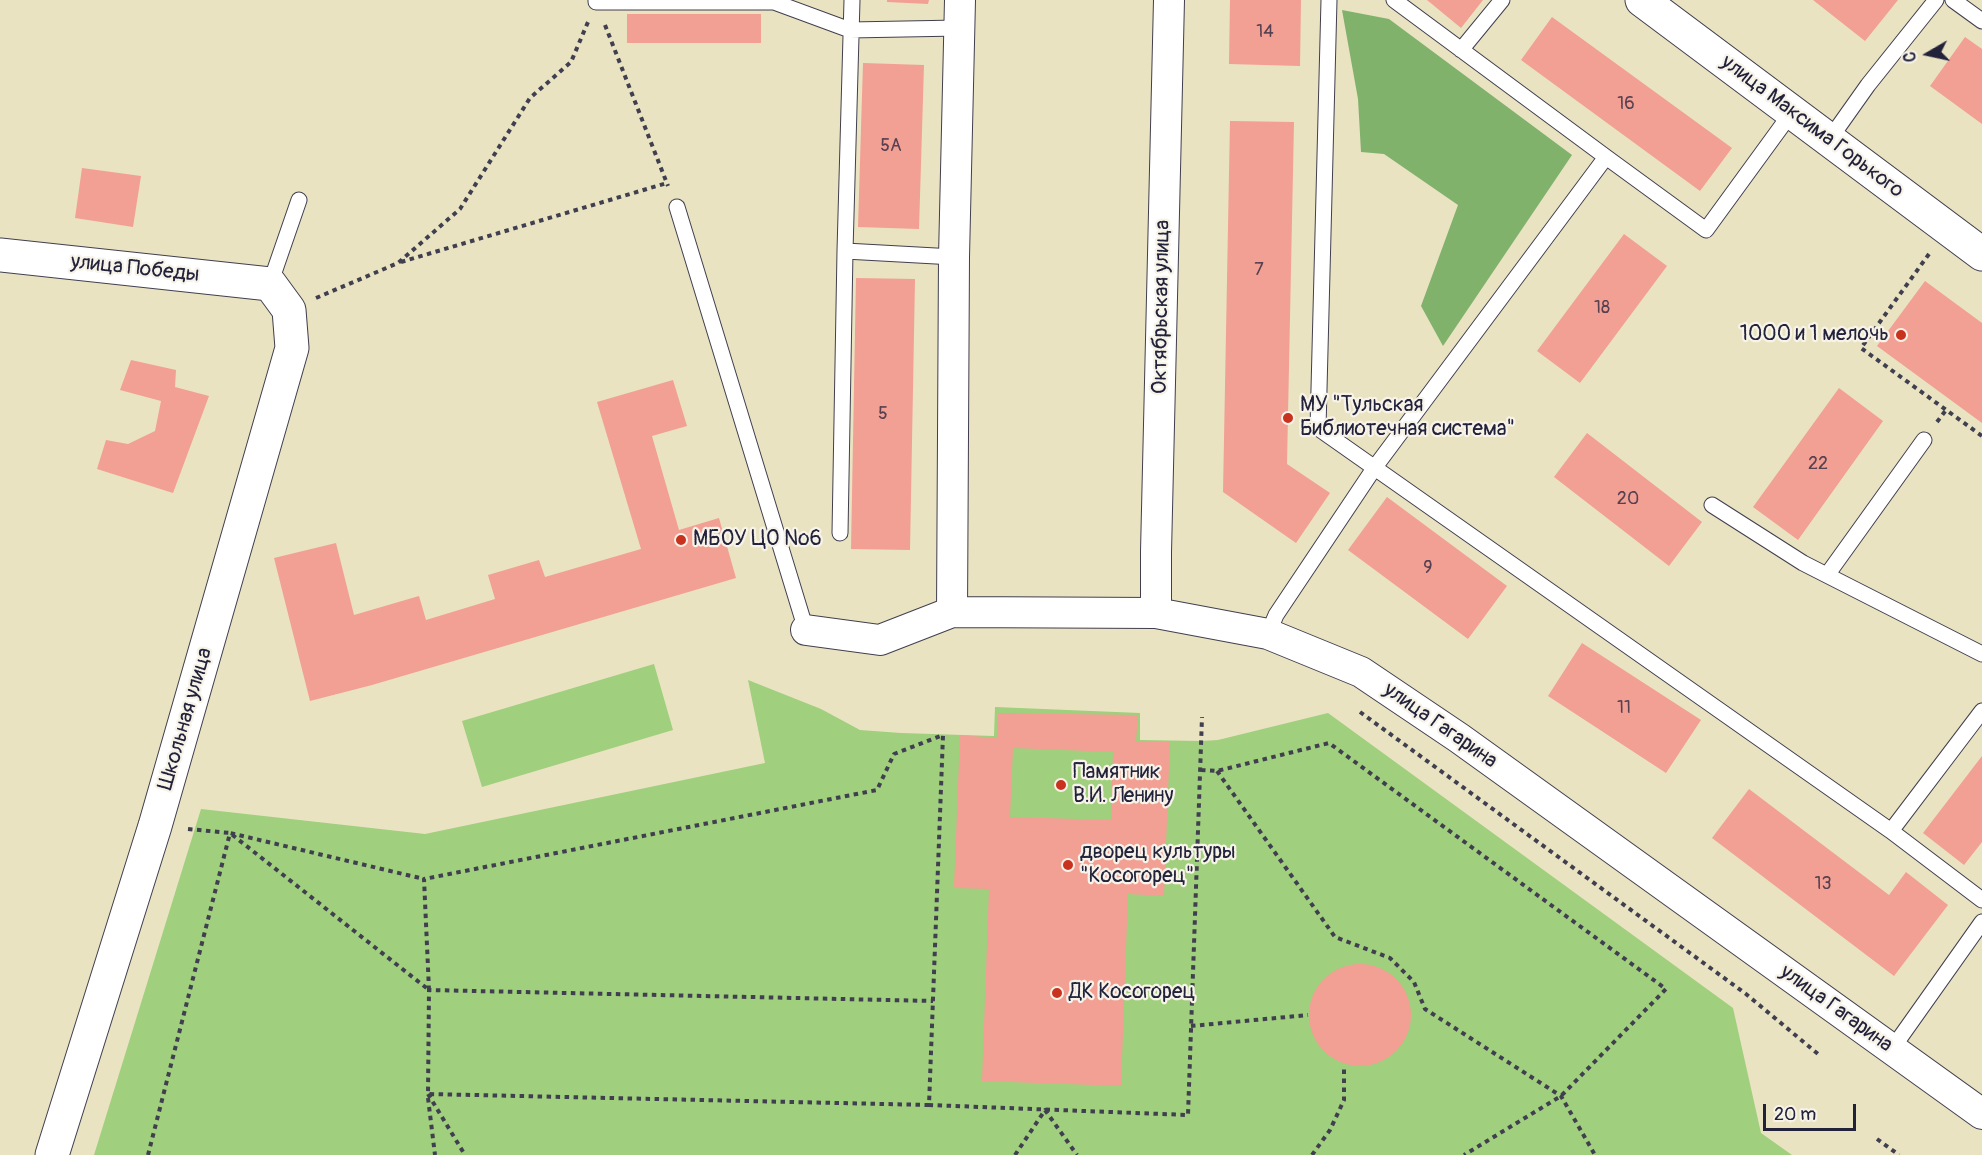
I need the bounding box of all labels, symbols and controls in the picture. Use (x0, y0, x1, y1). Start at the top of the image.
house number: 14 (1256, 21, 1274, 43)
north arrow (1898, 24, 1958, 84)
street label: улица Максима Горького (1716, 50, 1908, 204)
text: С (1900, 50, 1921, 63)
house number: 16 (1617, 93, 1635, 115)
house number: 5А (880, 135, 902, 157)
street label: Октябрьская улица (1148, 220, 1176, 394)
street label: улица Победы (69, 250, 201, 288)
house number: 7 (1254, 259, 1264, 281)
house number: 18 (1594, 297, 1610, 319)
place label: 1000 и 1 мелочь (1740, 322, 1889, 348)
marker: 1000 и 1 мелочь (1894, 328, 1908, 342)
place label: МУ "Тульская Библиотечная система" (1300, 393, 1515, 443)
house number: 5 (878, 403, 888, 425)
marker: МУ "Тульская Библиотечная система" (1281, 411, 1295, 425)
house number: 22 (1808, 453, 1828, 475)
house number: 20 (1617, 488, 1639, 510)
place label: МБОУ ЦО №6 (693, 527, 822, 553)
marker: МБОУ ЦО №6 (674, 533, 688, 547)
house number: 9 (1423, 557, 1433, 579)
street label: Школьная улица (154, 645, 218, 793)
street label: улица Гагарина (1378, 678, 1502, 774)
house number: 11 (1617, 697, 1631, 719)
place label: Памятник В.И. Ленину (1073, 760, 1173, 810)
marker: Памятник В.И. Ленину (1054, 778, 1068, 792)
place label: дворец культуры "Косогорец" (1080, 840, 1236, 890)
marker: дворец культуры "Косогорец" (1061, 858, 1075, 872)
house number: 13 (1814, 873, 1832, 895)
street label: улица Гагарина (1775, 960, 1897, 1058)
place label: ДК Косогорец (1069, 980, 1195, 1006)
marker: ДК Косогорец (1050, 986, 1064, 1000)
scale bar (1766, 1092, 1859, 1130)
text: 20 m (1774, 1103, 1816, 1126)

